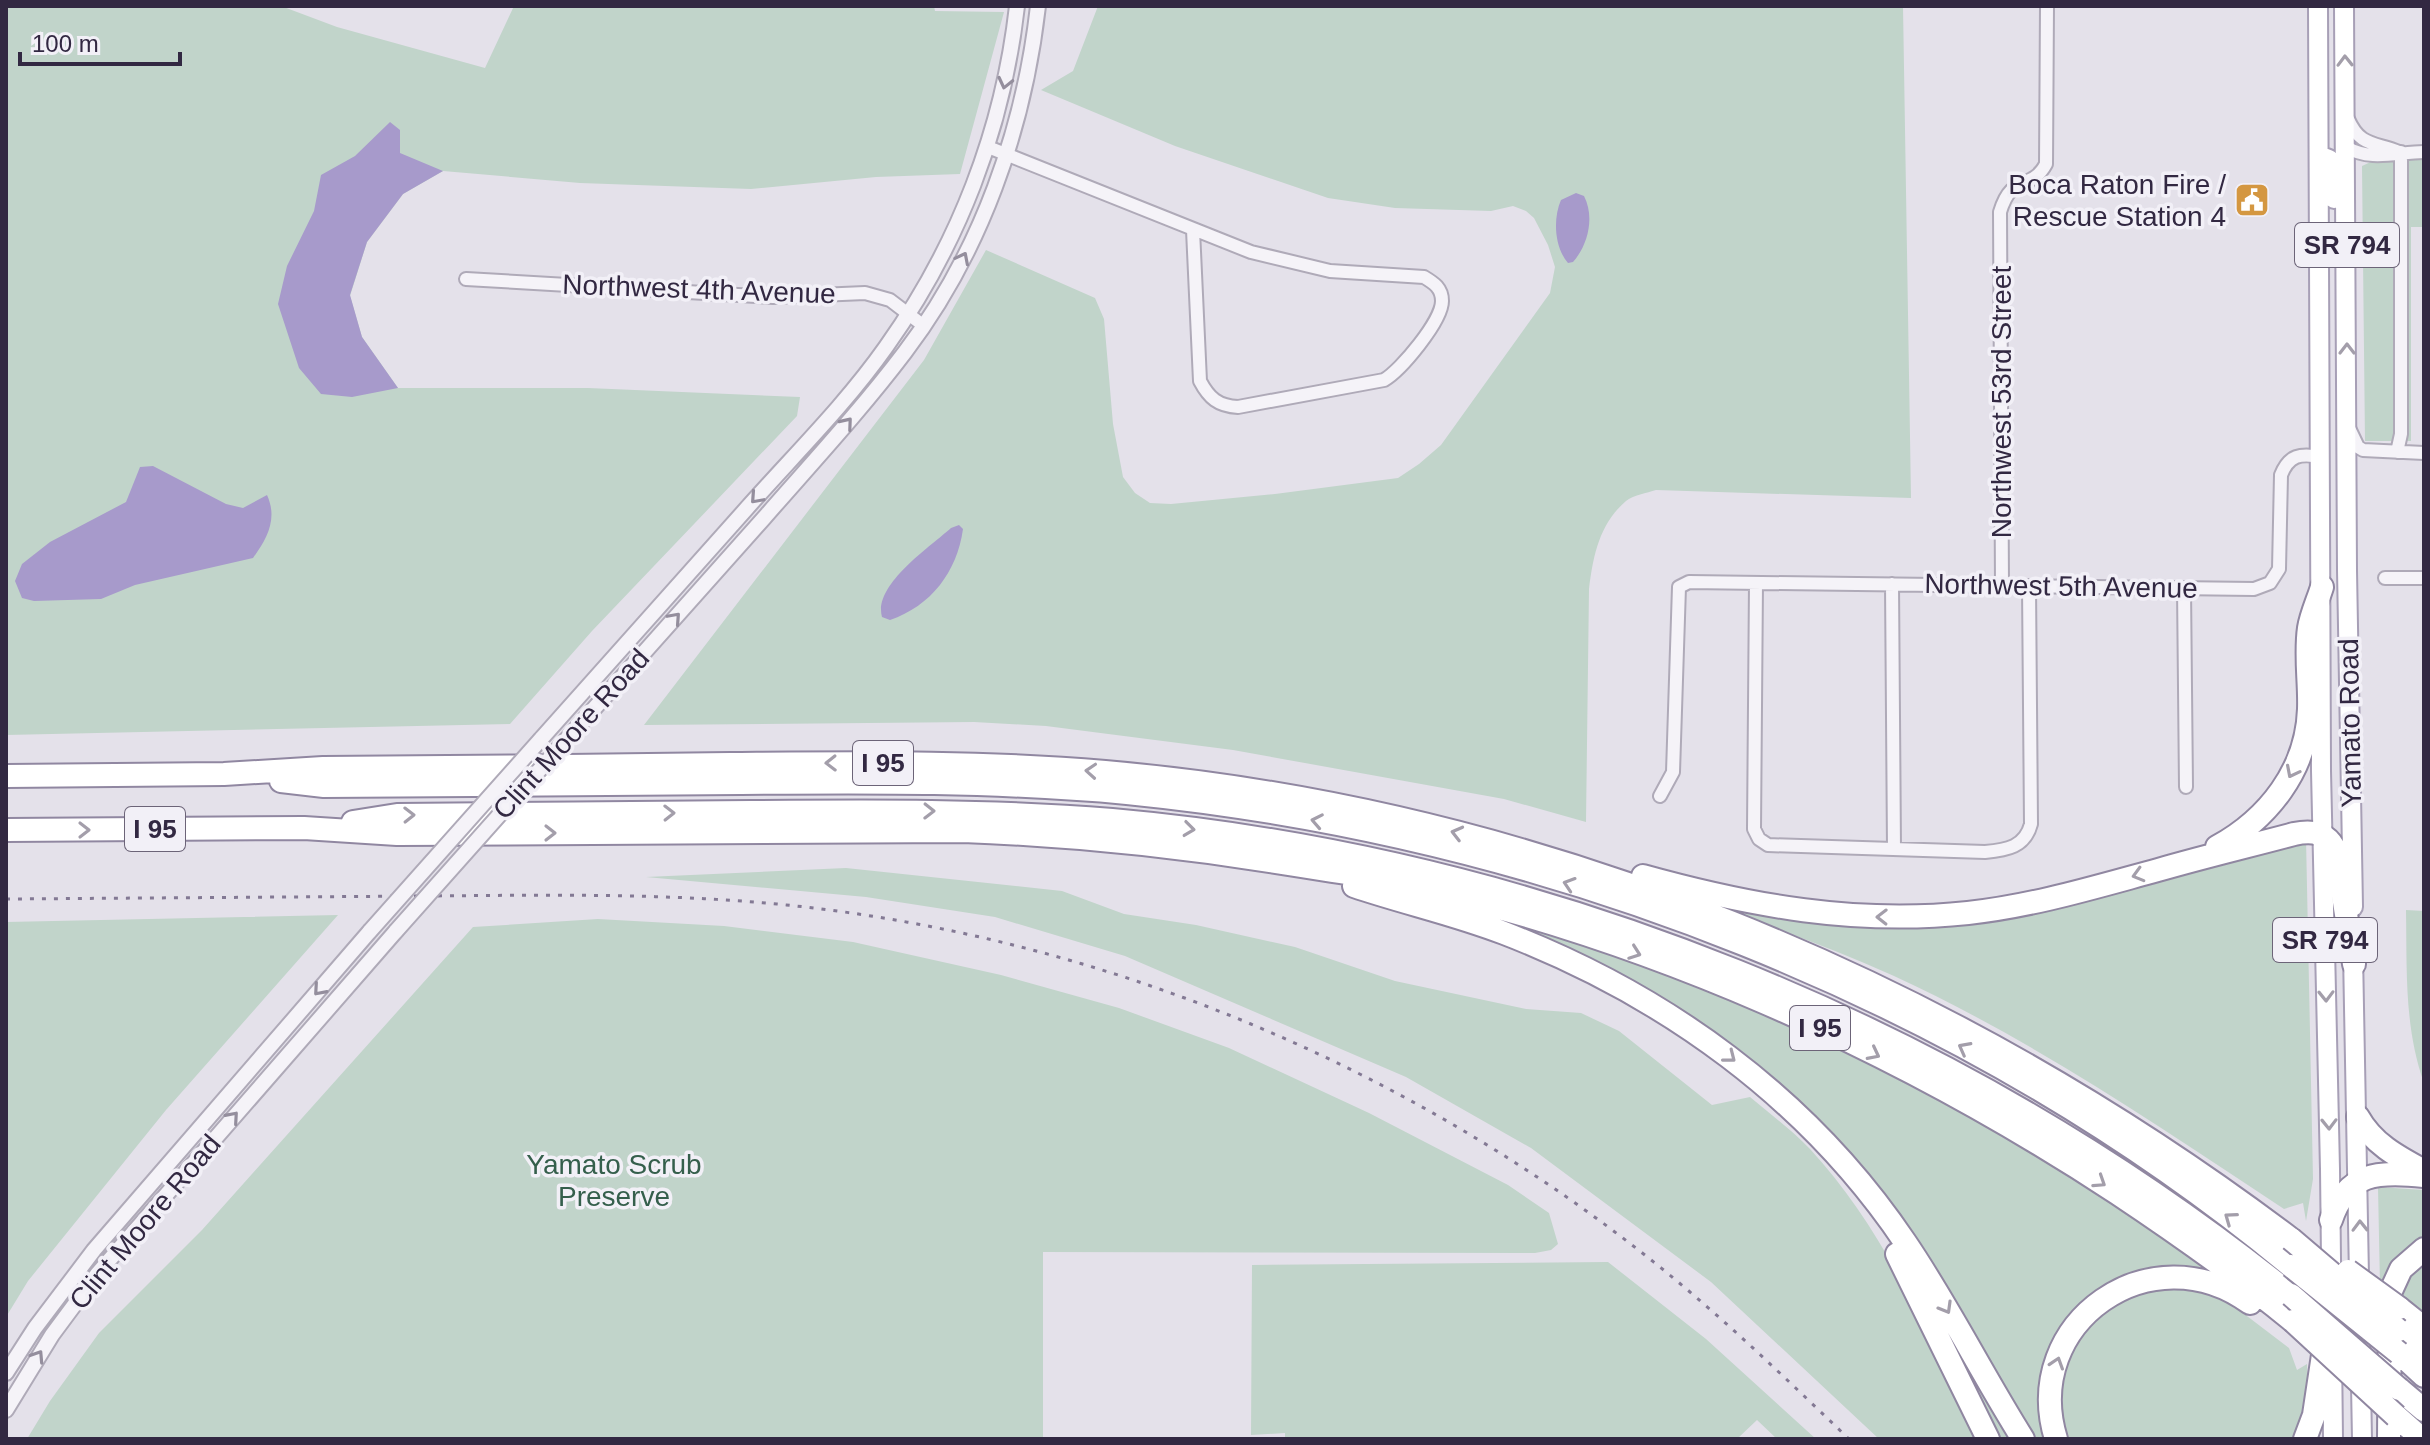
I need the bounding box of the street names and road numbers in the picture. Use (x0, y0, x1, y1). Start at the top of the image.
road number: SR 794 (2295, 223, 2399, 267)
street label: Northwest 53rd Street (1986, 266, 2017, 538)
street label: Northwest 4th Avenue (562, 269, 836, 309)
street label: Northwest 5th Avenue (1924, 568, 2198, 604)
street label: Yamato Road (2333, 638, 2367, 808)
street label: Clint Moore Road (487, 643, 655, 825)
road number: I 95 (853, 741, 913, 785)
road number: I 95 (125, 807, 185, 851)
road number: SR 794 (2273, 918, 2377, 962)
road number: I 95 (1790, 1006, 1850, 1050)
street label: Clint Moore Road (63, 1129, 227, 1315)

